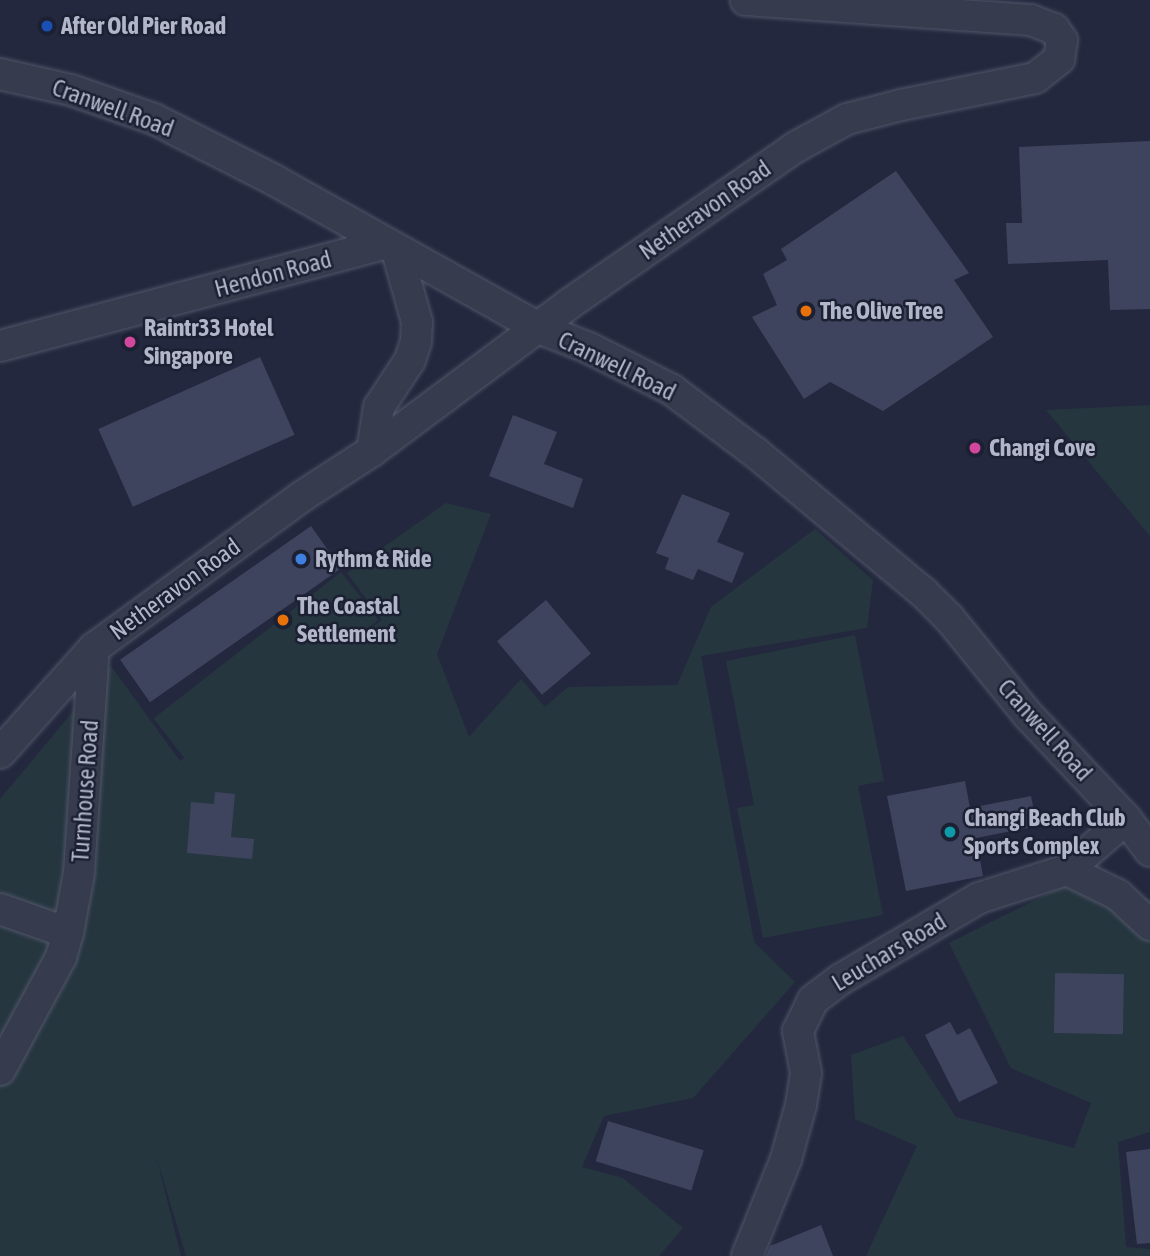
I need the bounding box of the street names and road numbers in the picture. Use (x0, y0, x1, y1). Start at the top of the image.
street label: Cranwell Road (48, 73, 178, 143)
street label: Netheravon Road (634, 154, 776, 266)
street label: Hendon Road (211, 245, 335, 303)
street label: Cranwell Road (554, 325, 680, 407)
street label: Netheravon Road (104, 532, 246, 646)
street label: Cranwell Road (992, 673, 1098, 787)
street label: Turnhouse Road (66, 719, 104, 863)
street label: Leuchars Road (827, 907, 951, 997)

